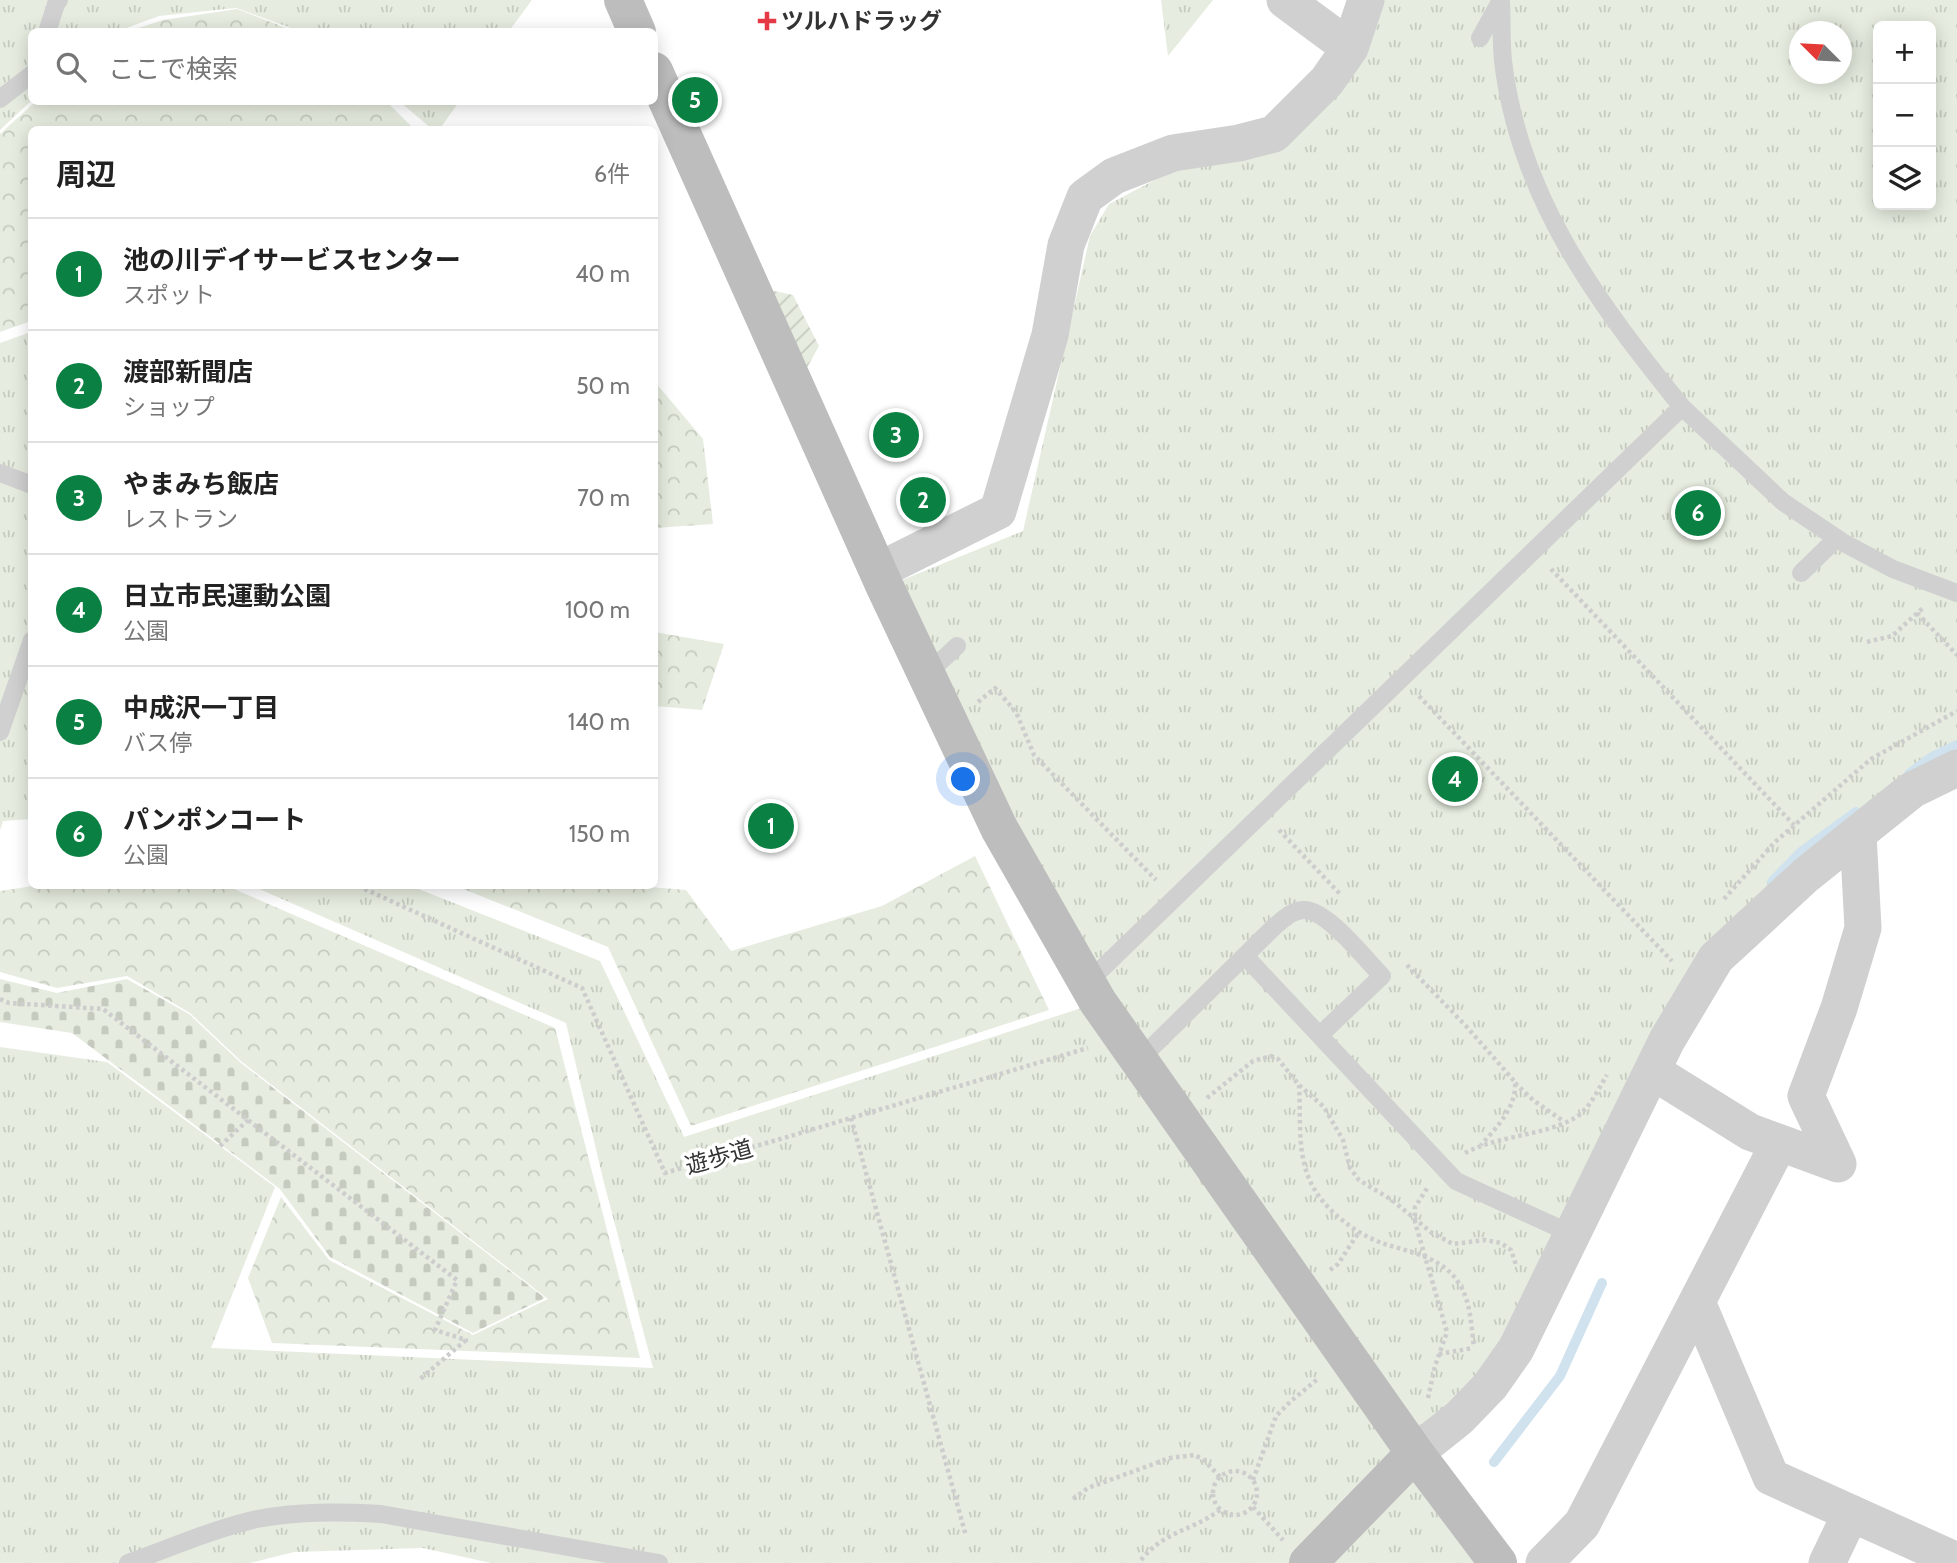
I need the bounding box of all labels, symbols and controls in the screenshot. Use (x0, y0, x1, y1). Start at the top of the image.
place label: ツルハドラッグ (781, 7, 942, 35)
marker: ツルハドラッグ (759, 13, 775, 29)
north arrow (1789, 21, 1852, 84)
map controls (1873, 21, 1936, 210)
button: + (1873, 21, 1936, 84)
search box (28, 28, 658, 105)
icon: search (52, 48, 90, 86)
text: ここで検索 (108, 53, 238, 85)
pin: 5 (672, 74, 718, 126)
button: − (1873, 84, 1936, 147)
button: layers (1873, 147, 1936, 210)
text: 周辺 (56, 156, 116, 193)
text: 6件 (594, 160, 630, 188)
text: 池の川デイサービスセンター (123, 244, 461, 276)
text: 1 (75, 260, 83, 288)
text: 40 m (575, 260, 630, 288)
text: スポット (123, 281, 215, 309)
text: 渡部新聞店 (123, 356, 253, 388)
text: 2 (73, 372, 85, 400)
text: 50 m (576, 372, 630, 400)
text: ショップ (123, 393, 215, 421)
pin: 3 (873, 409, 919, 461)
text: やまみち飯店 (123, 468, 279, 500)
pin: 2 (900, 474, 946, 526)
text: 3 (73, 484, 85, 512)
text: 70 m (577, 484, 630, 512)
pin: 6 (1675, 487, 1721, 539)
text: レストラン (123, 505, 238, 533)
text: 日立市民運動公園 (123, 580, 331, 612)
text: 4 (72, 596, 86, 624)
text: 100 m (565, 596, 630, 624)
text: 公園 (123, 617, 169, 645)
text: 中成沢一丁目 (123, 692, 279, 724)
text: 5 (73, 708, 85, 736)
text: 140 m (568, 708, 630, 736)
text: バス停 (123, 729, 192, 757)
pin: 4 (1432, 753, 1478, 805)
your location (946, 762, 980, 796)
pin: 1 (748, 800, 794, 852)
text: パンポンコート (123, 804, 306, 836)
text: 6 (73, 820, 85, 848)
text: 150 m (569, 820, 630, 848)
text: 公園 (123, 841, 169, 869)
street label: 遊歩道 (682, 1134, 756, 1180)

